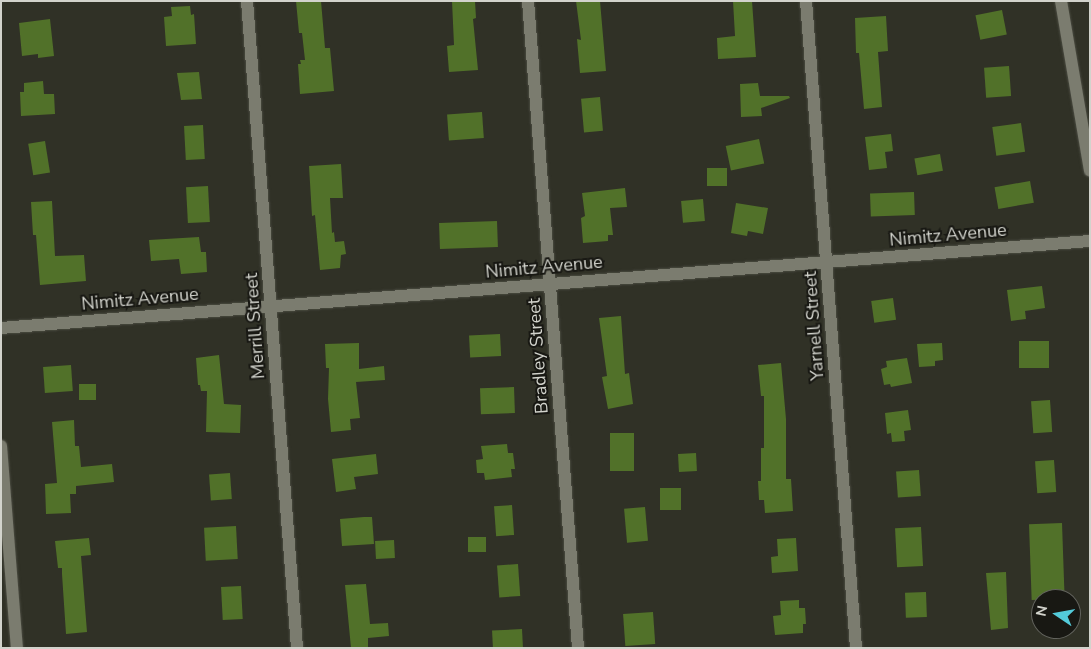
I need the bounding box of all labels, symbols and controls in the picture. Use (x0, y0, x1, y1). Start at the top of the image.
street label: Nimitz Avenue (888, 219, 1008, 251)
street label: Nimitz Avenue (484, 251, 604, 283)
street label: Yarnell Street (799, 271, 829, 381)
street label: Merrill Street (241, 272, 269, 380)
street label: Nimitz Avenue (80, 283, 200, 315)
street label: Bradley Street (523, 297, 553, 415)
north arrow (1031, 589, 1081, 639)
text: N (1031, 604, 1052, 618)

